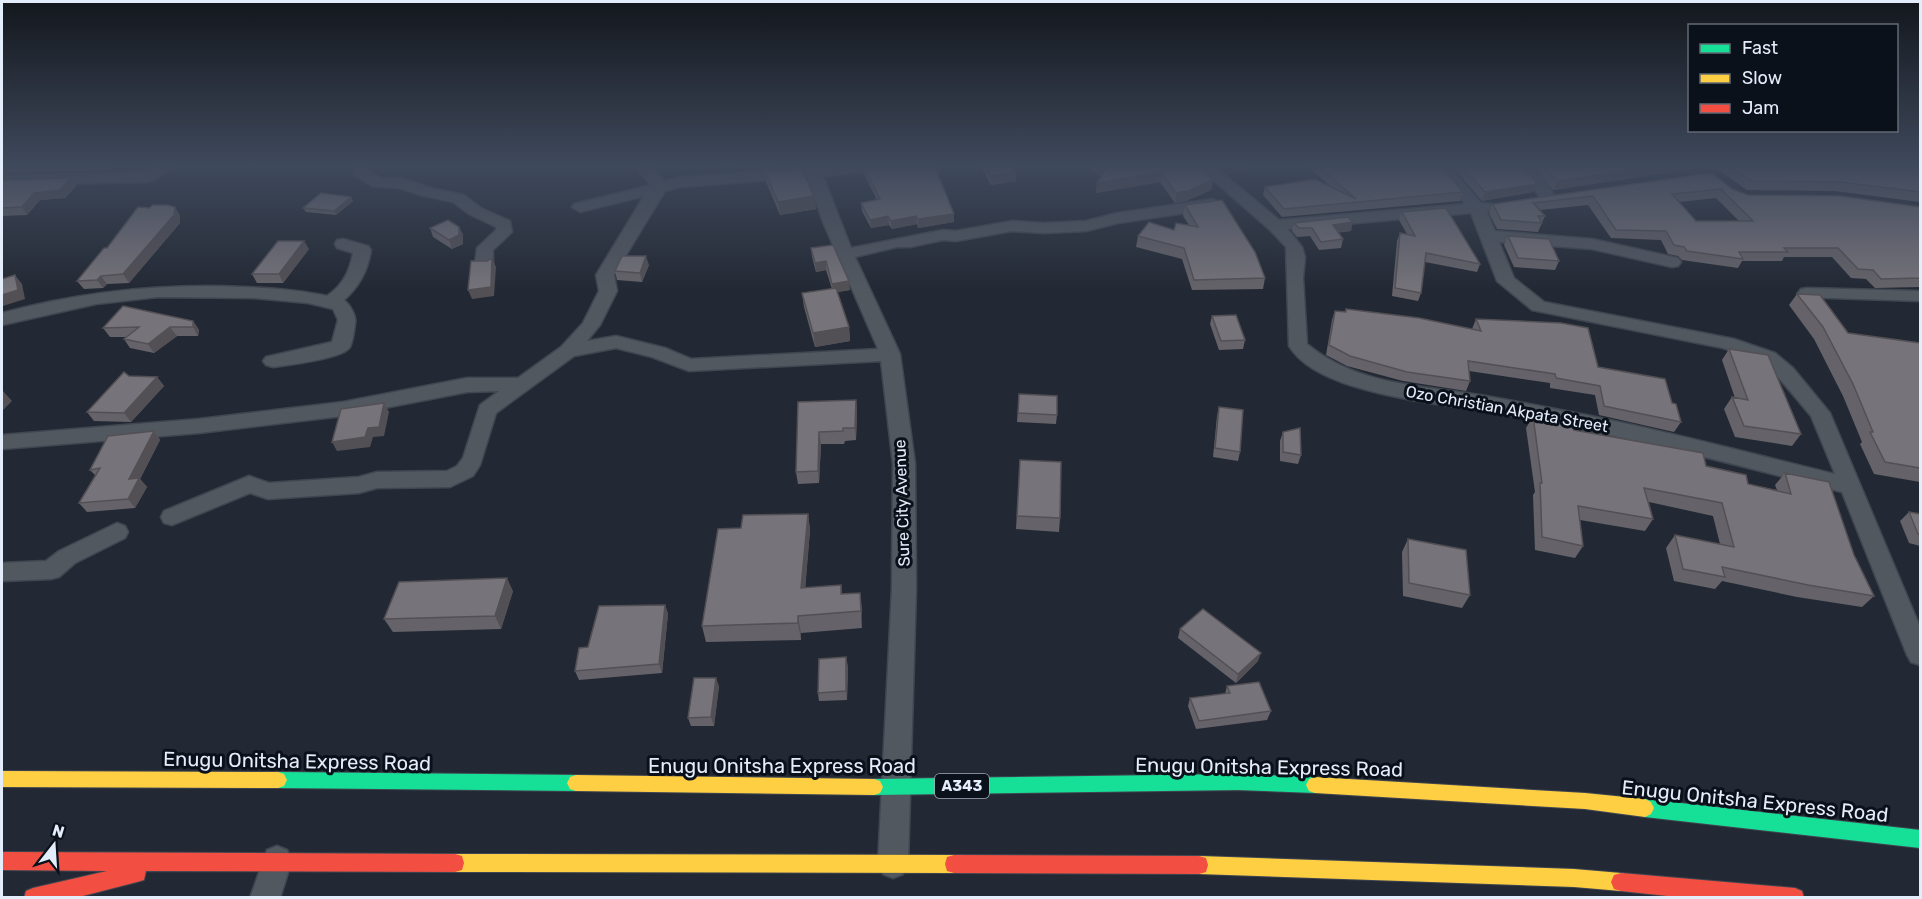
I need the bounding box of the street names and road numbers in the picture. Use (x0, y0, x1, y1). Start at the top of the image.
street label: Ozo Christian Akpata Street (1404, 382, 1610, 436)
street label: Sure City Avenue (890, 439, 914, 567)
street label: Enugu Onitsha Express Road (163, 747, 431, 775)
street label: Enugu Onitsha Express Road (1135, 753, 1403, 781)
street label: Enugu Onitsha Express Road (648, 754, 916, 778)
road number: A343 (935, 774, 989, 798)
street label: Enugu Onitsha Express Road (1621, 775, 1889, 827)

